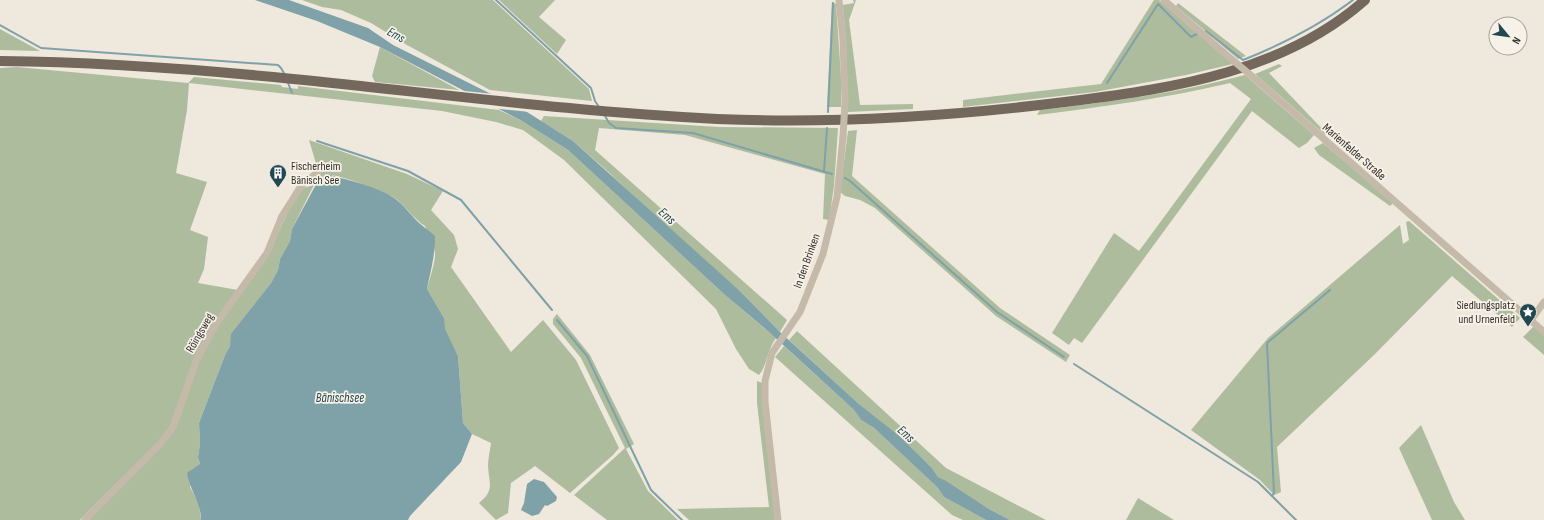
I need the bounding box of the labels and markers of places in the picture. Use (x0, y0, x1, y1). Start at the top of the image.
place label: Fischerheim Bänisch See (291, 159, 341, 188)
building icon: Fischerheim Bänisch See (268, 163, 288, 188)
place label: Siedlungsplatz und Urnenfeld (1456, 298, 1516, 327)
place icon: Siedlungsplatz und Urnenfeld (1518, 302, 1538, 327)

